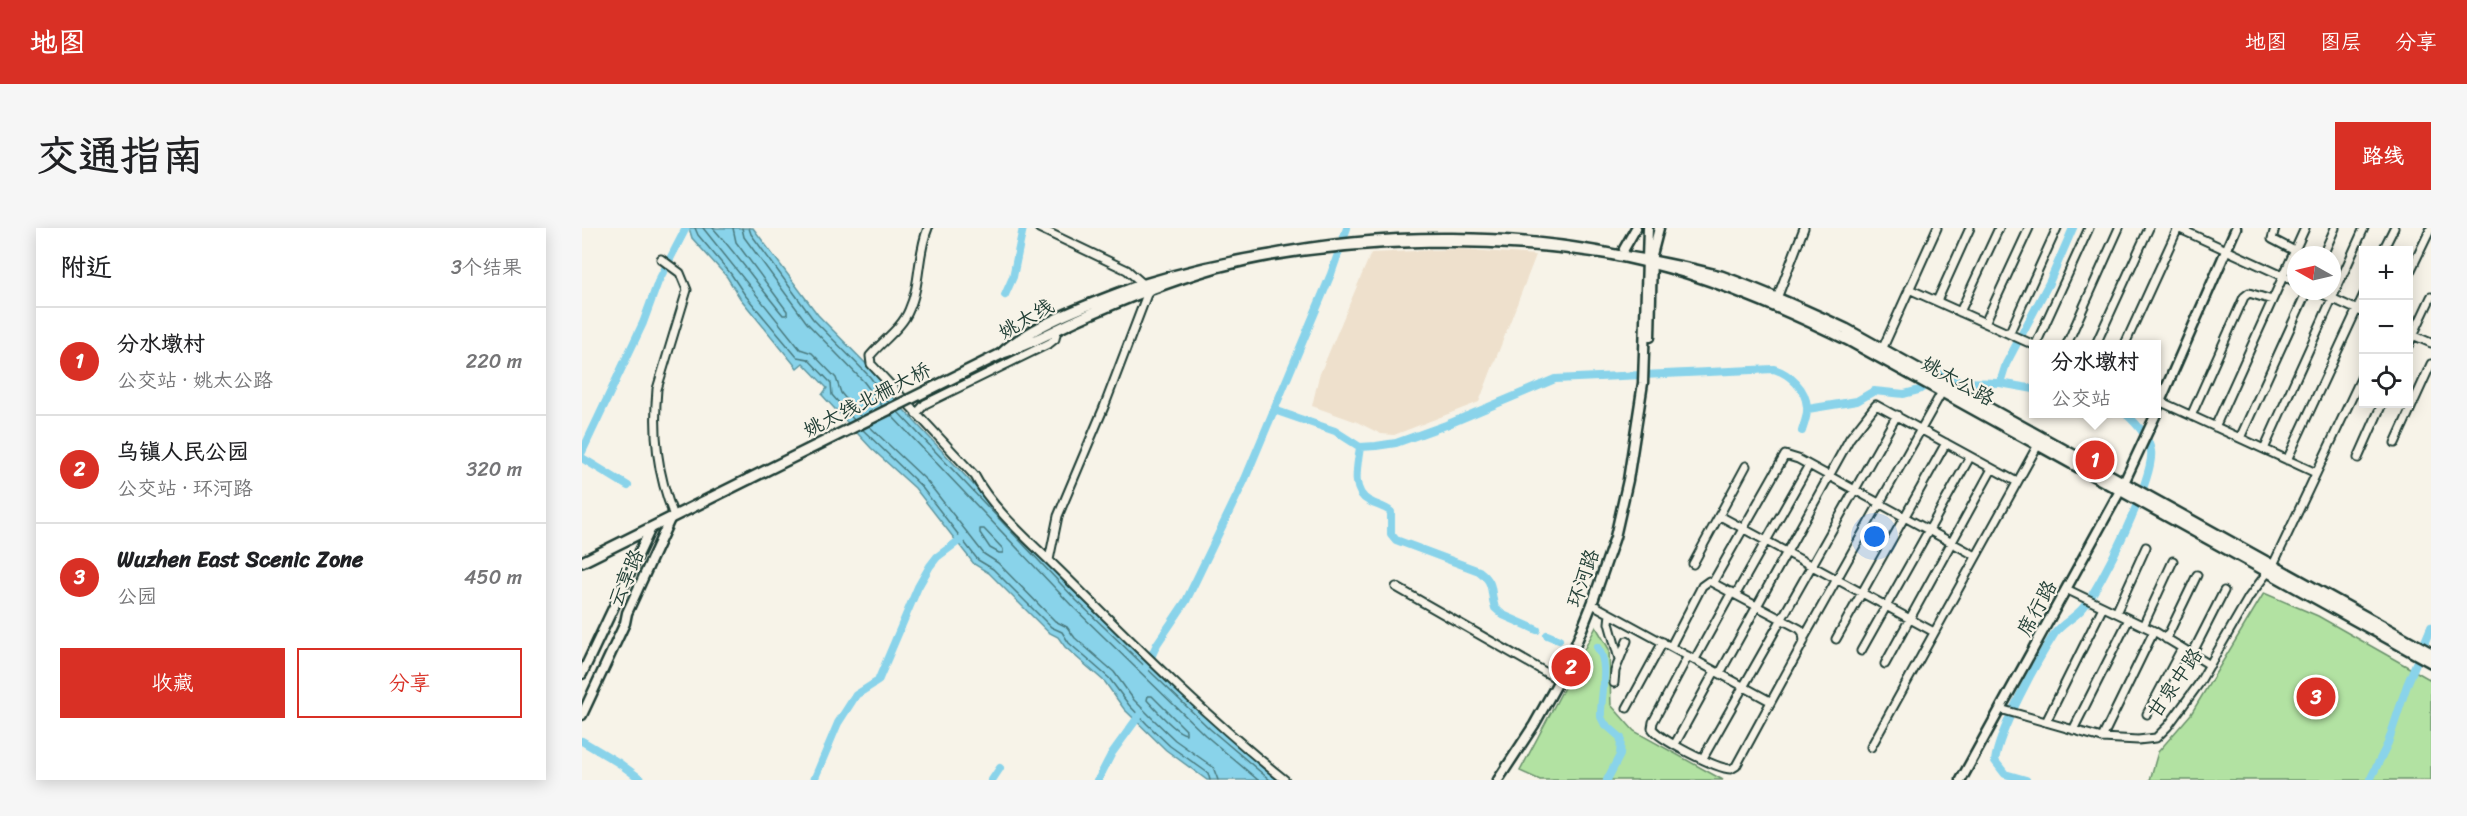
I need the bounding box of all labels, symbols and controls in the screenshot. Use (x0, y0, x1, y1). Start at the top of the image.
text: 地图 (30, 18, 86, 67)
text: 地图 (2245, 23, 2287, 61)
text: 图层 (2320, 23, 2362, 61)
text: 分享 (2395, 23, 2437, 61)
text: 交通指南 (36, 119, 204, 193)
button: 路线 (2335, 122, 2431, 190)
text: 附近 (60, 244, 112, 290)
north arrow (2287, 246, 2341, 300)
map controls (2359, 246, 2413, 408)
button: + (2359, 246, 2413, 300)
text: 3个结果 (451, 250, 522, 285)
street label: 姚太线 (991, 289, 1061, 349)
button: − (2359, 300, 2413, 354)
text: 分水墩村 (117, 324, 205, 363)
popup (2029, 340, 2161, 418)
text: 分水墩村 (2051, 342, 2139, 381)
text: 1 (75, 344, 84, 379)
text: 220 m (466, 344, 522, 379)
street label: 姚太公路 (1915, 346, 2002, 416)
street label: 姚太线北栅大桥 (797, 353, 937, 447)
button: locate (2359, 354, 2413, 408)
text: 公交站 · 姚太公路 (117, 363, 273, 398)
text: 公交站 (2051, 381, 2111, 416)
text: 乌镇人民公园 (117, 432, 249, 471)
pin: 1 (2076, 438, 2114, 482)
text: 2 (74, 452, 85, 487)
text: 320 m (466, 452, 522, 487)
text: 公交站 · 环河路 (117, 471, 253, 506)
your location (1860, 522, 1889, 551)
text: Wuzhen East Scenic Zone (117, 540, 363, 579)
street label: 云享路 (598, 543, 654, 612)
street label: 环河路 (1557, 543, 1610, 612)
text: 3 (74, 560, 85, 595)
text: 450 m (464, 560, 522, 595)
street label: 席行路 (2007, 572, 2067, 643)
text: 公园 (117, 579, 157, 614)
street label: 甘泉中路 (2138, 639, 2213, 726)
pin: 2 (1552, 644, 1590, 690)
button: 收藏 (60, 648, 285, 718)
button: 分享 (297, 648, 522, 718)
pin: 3 (2296, 674, 2336, 720)

